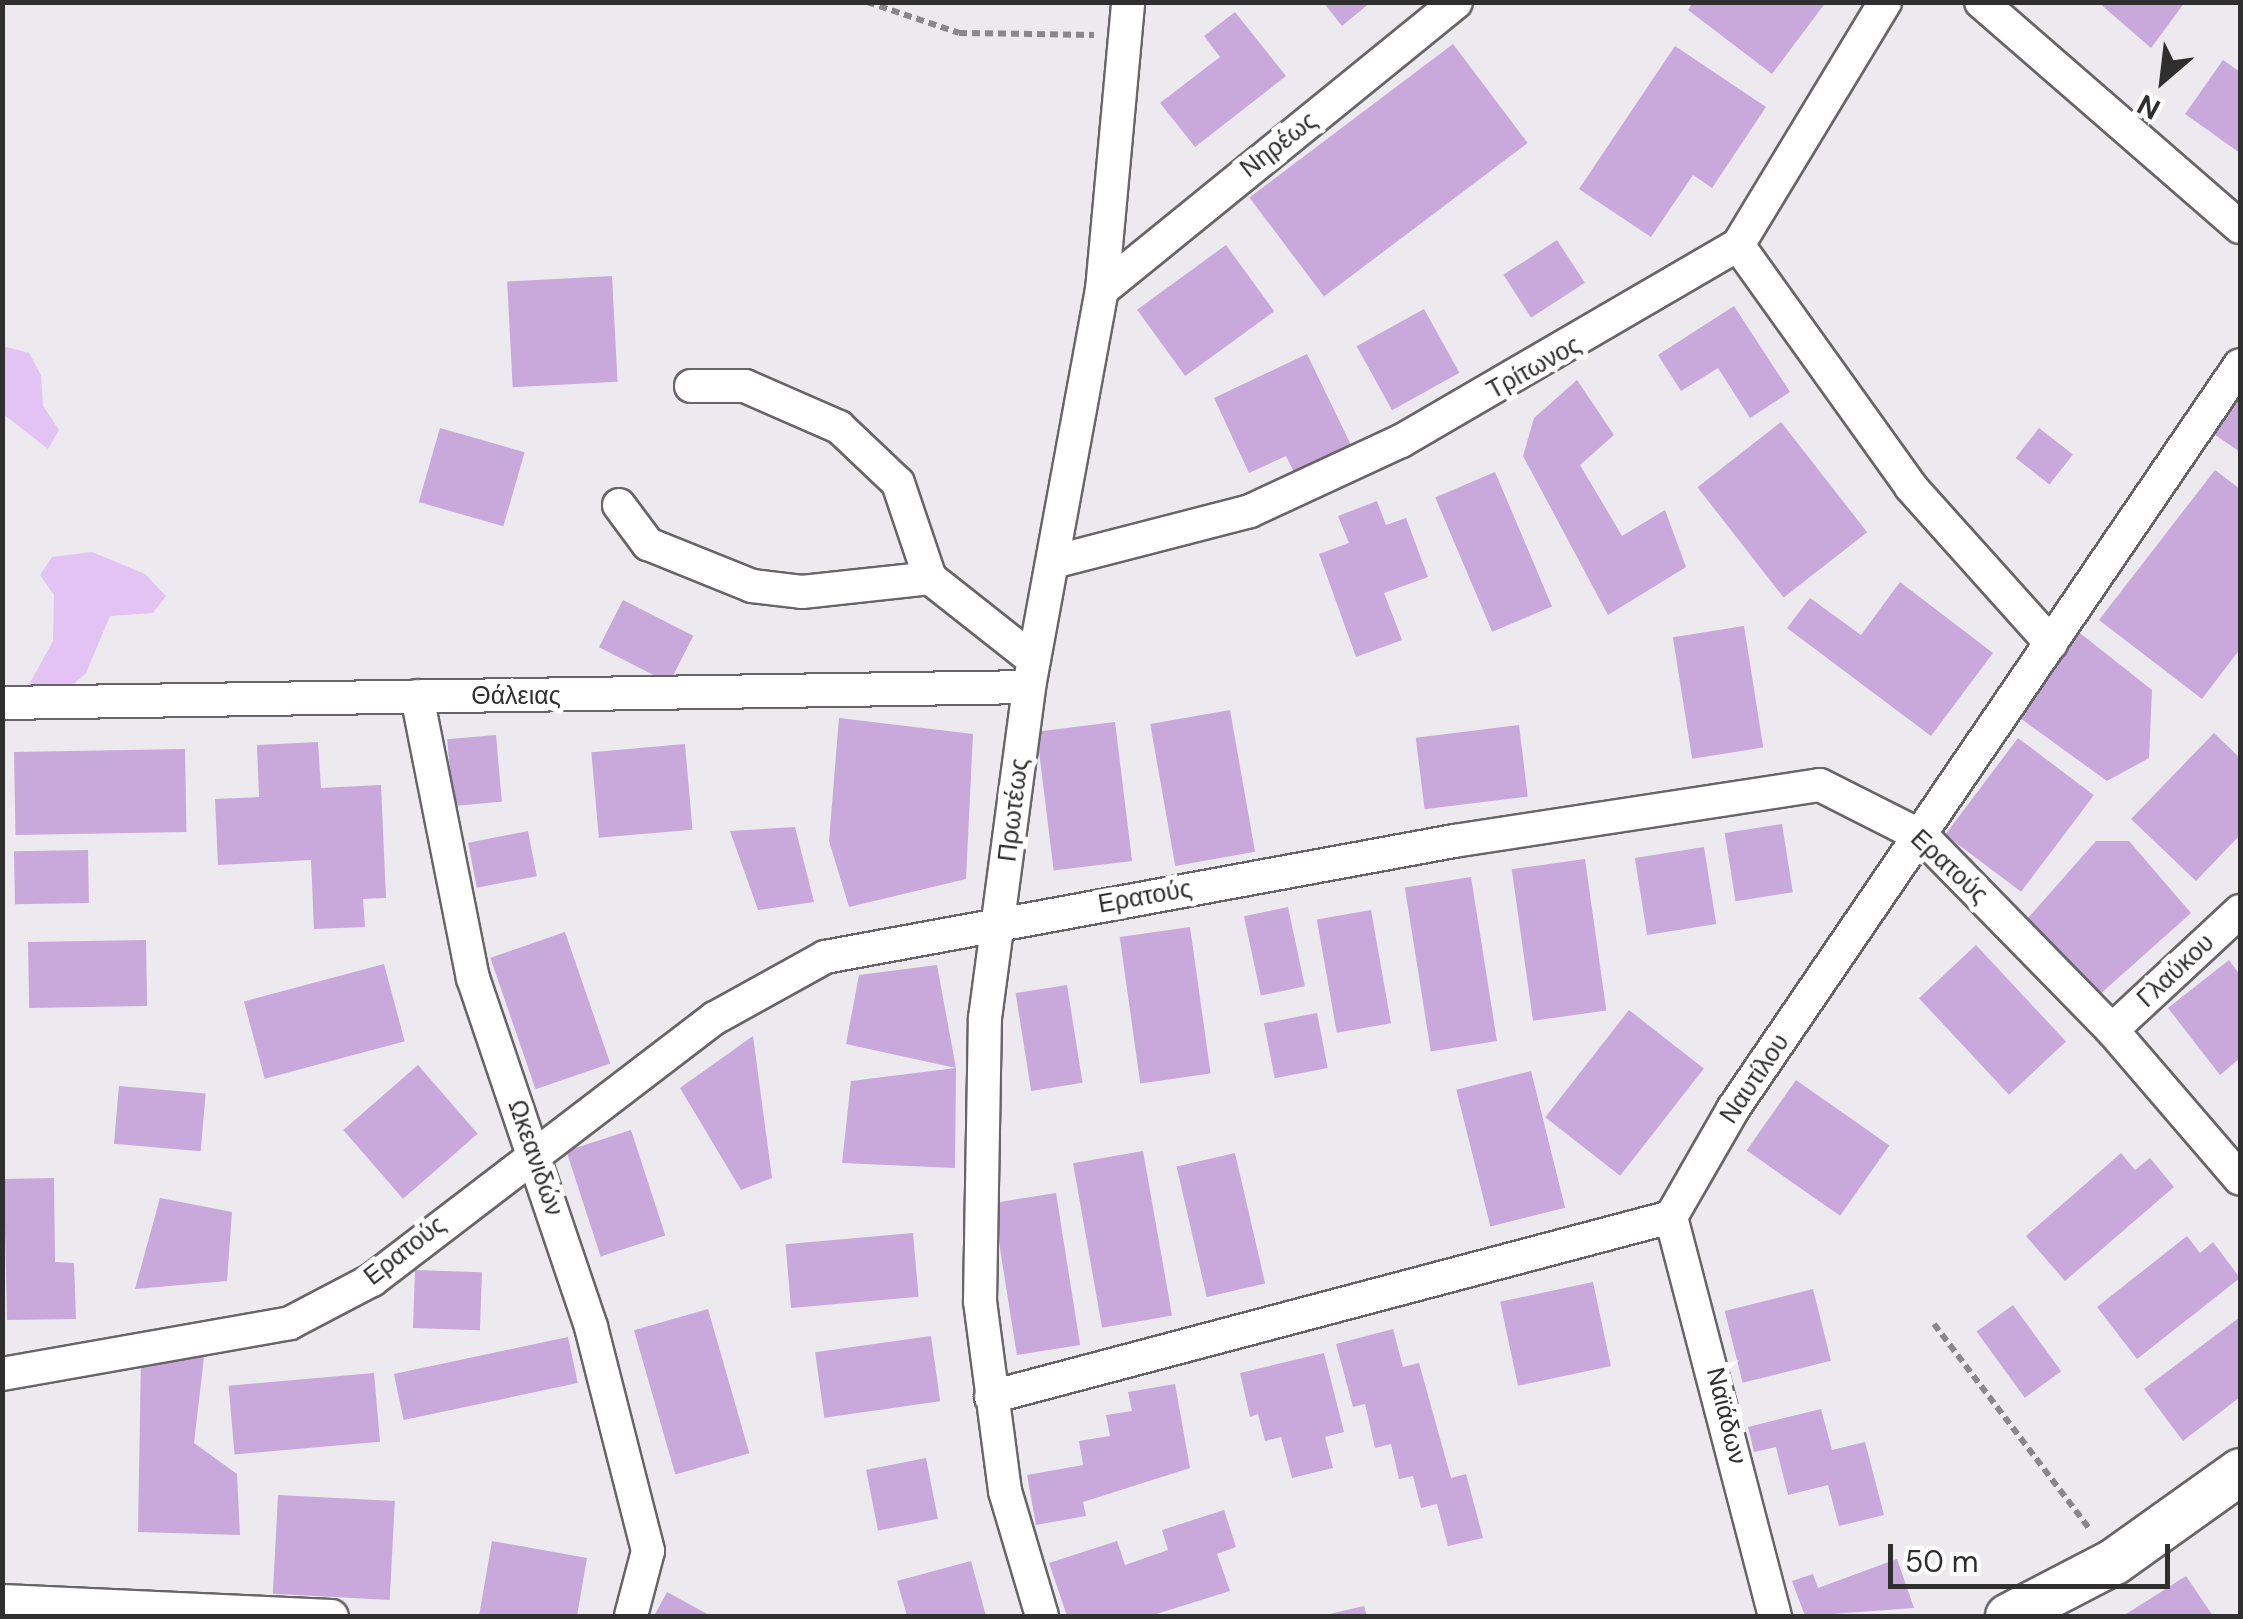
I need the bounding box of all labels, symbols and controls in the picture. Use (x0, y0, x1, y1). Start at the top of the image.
north arrow (2113, 30, 2213, 130)
text: N (2131, 86, 2166, 128)
street label: Νηρέως (1235, 106, 1323, 184)
street label: Τρίτωνος (1482, 330, 1586, 406)
street label: Θάλειας (471, 681, 561, 711)
street label: Πρωτέως (993, 757, 1035, 863)
street label: Ερατούς (1904, 824, 1994, 910)
street label: Ερατούς (1096, 874, 1194, 920)
street label: Γλαύκου (2131, 928, 2221, 1014)
street label: Ναυτίλου (1714, 1029, 1796, 1129)
street label: Ωκεανιδών (501, 1096, 569, 1220)
street label: Ερατούς (359, 1210, 451, 1292)
street label: Ναϊάδων (1700, 1365, 1752, 1467)
scale bar (1893, 1524, 2176, 1586)
text: 50 m (1905, 1542, 1979, 1581)

